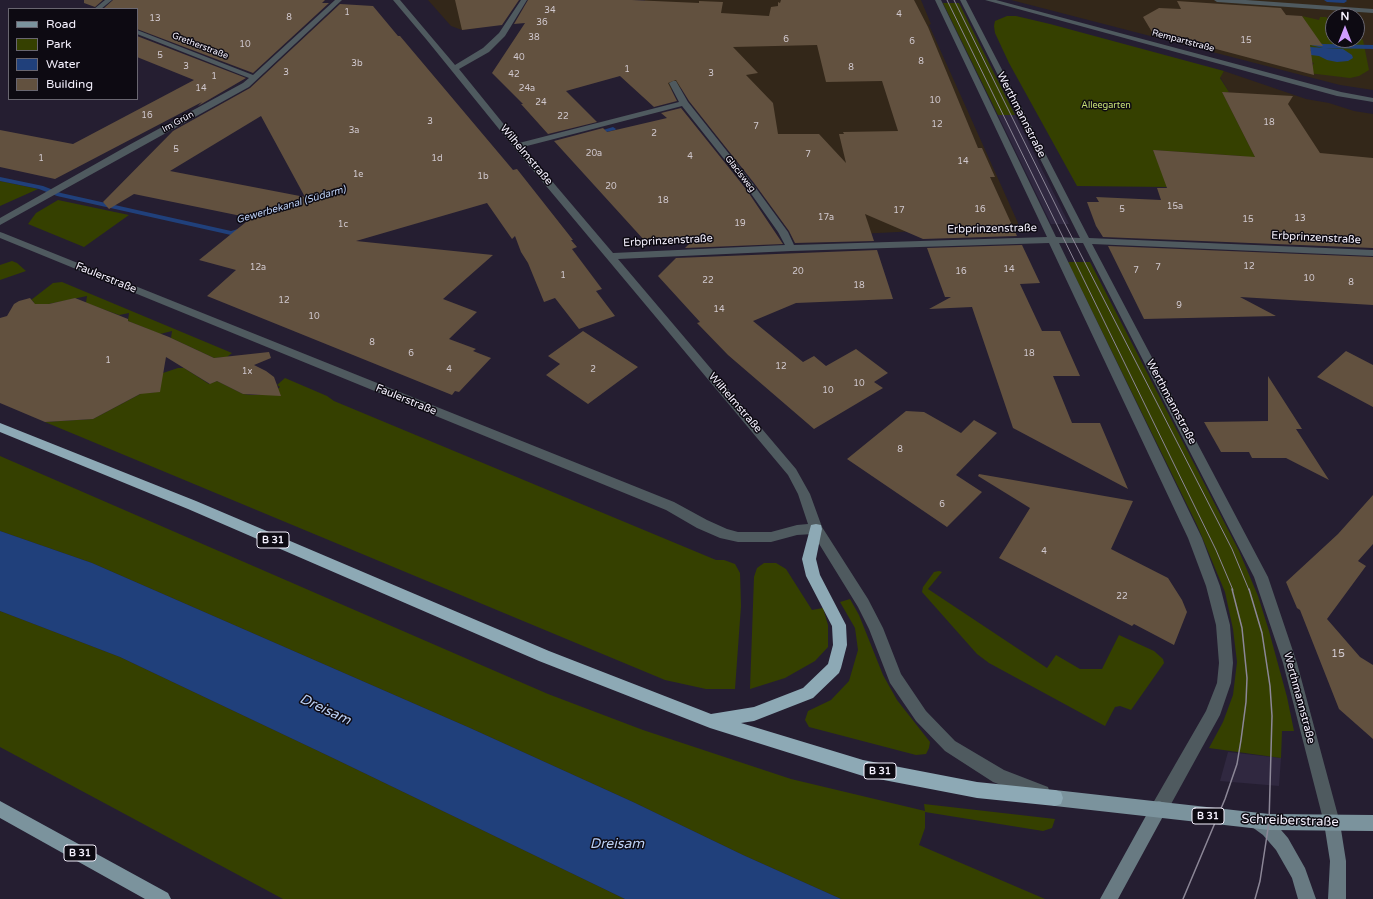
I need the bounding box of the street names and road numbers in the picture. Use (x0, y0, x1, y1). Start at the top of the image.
street label: Rempartstraße (1151, 27, 1215, 55)
street label: Gretherstraße (170, 30, 230, 62)
street label: Werthmannstraße (994, 70, 1048, 160)
street label: Im Grün (160, 109, 196, 135)
street label: Wilhelmstraße (497, 122, 555, 188)
street label: Glacisweg (722, 154, 758, 194)
street label: Erbprinzenstraße (947, 222, 1037, 236)
street label: Erbprinzenstraße (1271, 229, 1361, 247)
street label: Erbprinzenstraße (623, 232, 713, 250)
street label: Faulerstraße (74, 260, 138, 296)
street label: Werthmannstraße (1143, 357, 1199, 447)
street label: Wilhelmstraße (705, 370, 765, 436)
street label: Faulerstraße (374, 382, 438, 418)
road number: B 31 (257, 532, 289, 548)
street label: Werthmannstraße (1280, 651, 1318, 745)
road number: B 31 (864, 763, 896, 779)
road number: B 31 (1192, 808, 1224, 824)
street label: Schreiberstraße (1241, 812, 1339, 830)
road number: B 31 (64, 845, 96, 861)

